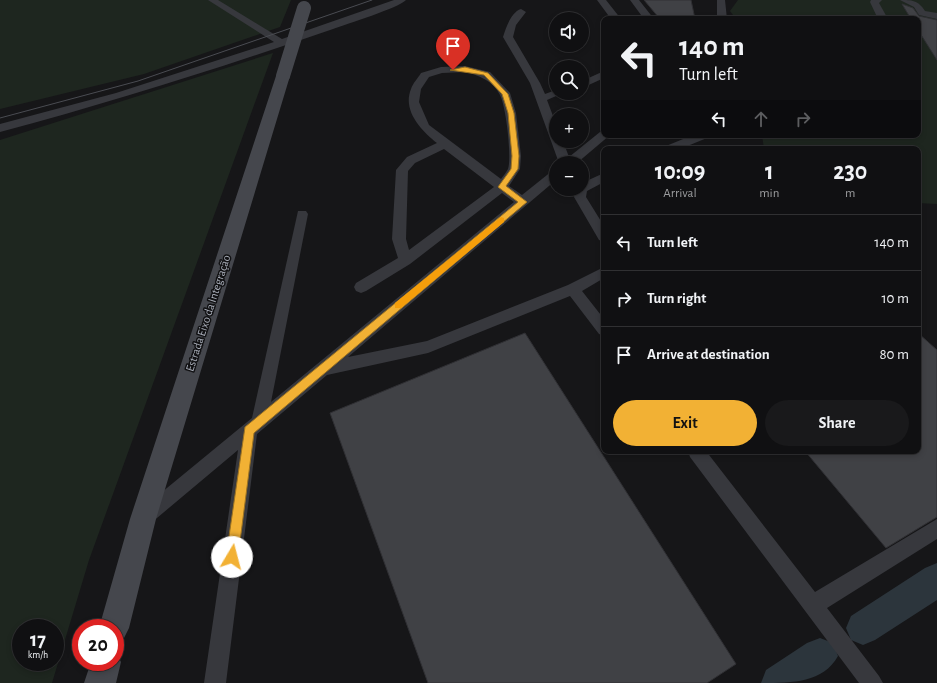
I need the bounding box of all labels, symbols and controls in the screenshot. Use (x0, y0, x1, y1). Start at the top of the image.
map controls (549, 12, 589, 196)
button: sound (549, 12, 589, 52)
pin (436, 29, 470, 70)
icon: left (613, 32, 665, 84)
text: 140 m (679, 33, 745, 61)
icon: arrive (442, 35, 464, 57)
button: search (549, 60, 589, 100)
text: Turn left (679, 66, 738, 84)
button: + (549, 108, 589, 148)
icon: left (708, 108, 730, 130)
icon: ahead (750, 108, 772, 130)
icon: right (792, 108, 814, 130)
button: − (549, 156, 589, 196)
text: 10:09 (655, 160, 705, 184)
text: 1 (765, 160, 774, 184)
text: 230 (833, 160, 867, 184)
text: Arrival (663, 187, 697, 200)
text: min (759, 187, 779, 200)
text: m (845, 187, 855, 200)
icon: left (613, 232, 635, 254)
text: Turn left (647, 235, 698, 250)
text: 140 m (874, 235, 909, 250)
street label: Estrada Eixo da Integração (183, 253, 233, 373)
icon: right (613, 288, 635, 310)
text: Turn right (647, 291, 706, 306)
text: 10 m (881, 291, 909, 306)
icon: arrive (613, 344, 635, 366)
text: Arrive at destination (647, 347, 770, 362)
text: 80 m (879, 347, 909, 362)
button: Exit (613, 400, 757, 446)
button: Share (765, 400, 909, 446)
position arrow (211, 536, 253, 578)
speed limit sign: 20 (72, 619, 124, 671)
text: 17 (30, 630, 46, 650)
text: km/h (28, 650, 48, 660)

